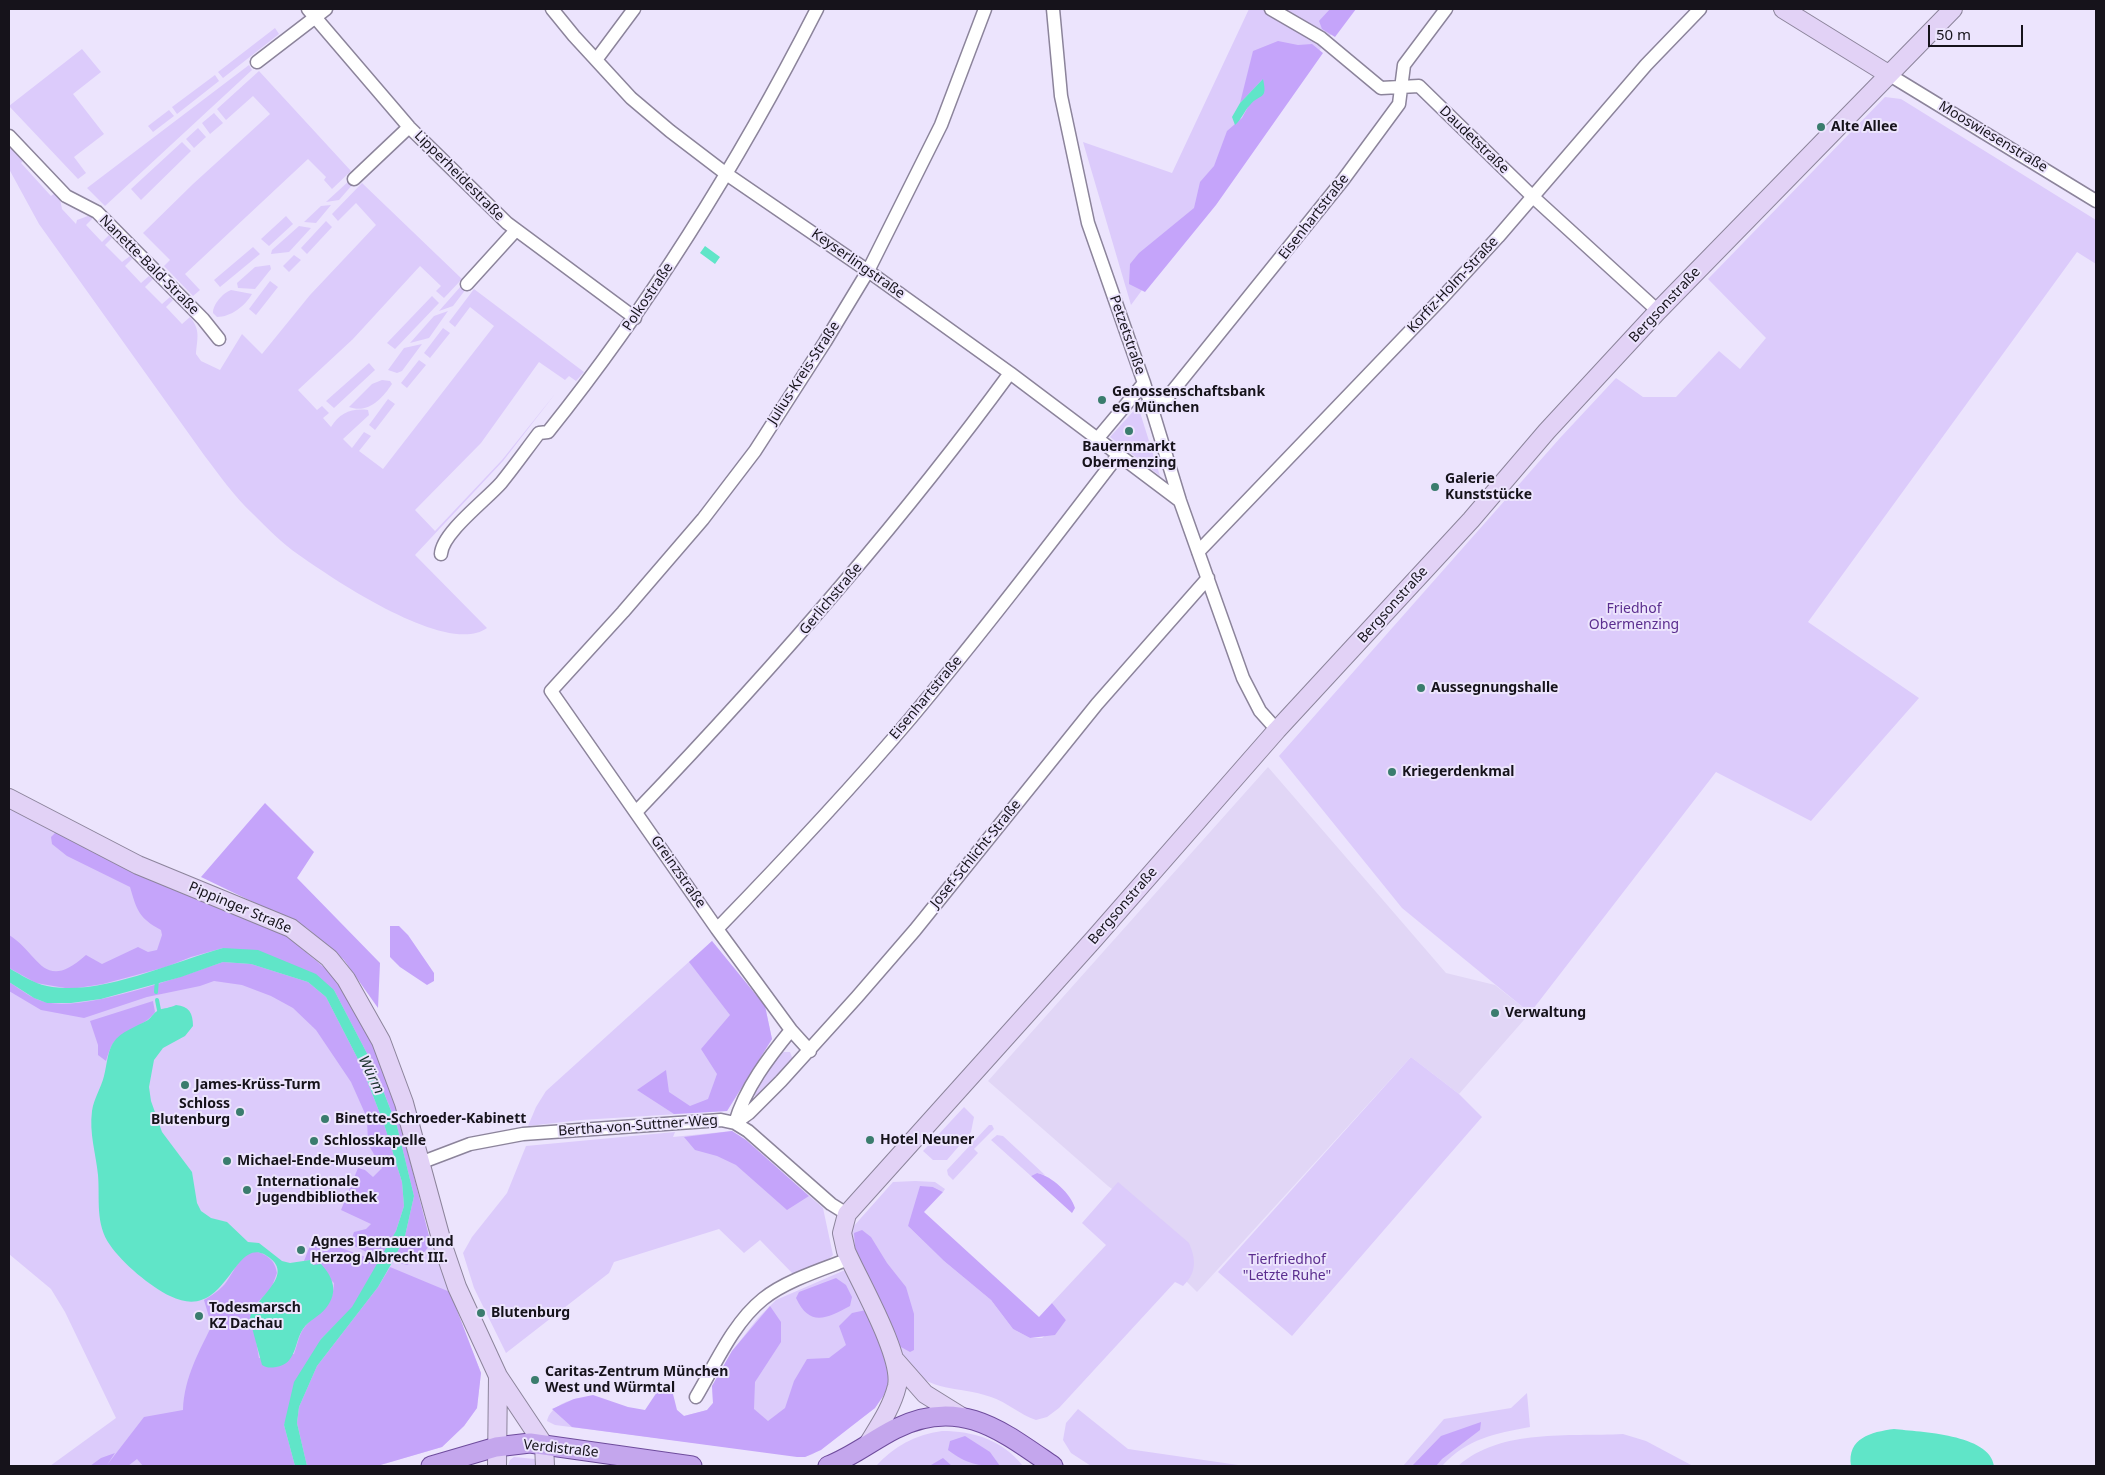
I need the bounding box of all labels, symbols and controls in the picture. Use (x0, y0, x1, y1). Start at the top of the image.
scale bar (1930, 15, 2025, 47)
text: 50 m (1936, 24, 1971, 44)
street label: Mooswiesenstraße (1936, 98, 2050, 176)
street label: Daudetstraße (1436, 103, 1512, 177)
place label: Alte Allee (1831, 119, 1898, 135)
marker: Alte Allee (1815, 121, 1827, 133)
street label: Lipperheidestraße (411, 128, 507, 224)
street label: Eisenhartstraße (1275, 171, 1353, 263)
street label: Nanette-Bald-Straße (96, 212, 202, 318)
street label: Keyserlingstraße (808, 226, 908, 302)
street label: Korfiz-Holm-Straße (1404, 233, 1502, 337)
street label: Polkostraße (619, 260, 677, 334)
street label: Bergsonstraße (1626, 264, 1704, 346)
street label: Petzetstraße (1106, 293, 1148, 377)
street label: Julius-Kreis-Straße (764, 318, 844, 428)
place label: Genossenschaftsbank eG München (1112, 384, 1265, 417)
marker: Genossenschaftsbank eG München (1096, 394, 1108, 406)
marker: Bauernmarkt Obermenzing (1123, 425, 1135, 437)
place label: Bauernmarkt Obermenzing (1082, 439, 1176, 472)
place label: Galerie Kunststücke (1445, 471, 1532, 504)
marker: Galerie Kunststücke (1429, 481, 1441, 493)
street label: Gerlichstraße (796, 560, 866, 638)
street label: Bergsonstraße (1354, 563, 1432, 647)
park label: Friedhof Obermenzing (1589, 601, 1679, 634)
street label: Eisenhartstraße (886, 653, 966, 743)
place label: Aussegnungshalle (1431, 680, 1558, 696)
marker: Aussegnungshalle (1415, 682, 1427, 694)
place label: Kriegerdenkmal (1402, 764, 1514, 780)
marker: Kriegerdenkmal (1386, 766, 1398, 778)
street label: Josef-Schlicht-Straße (927, 797, 1025, 911)
street label: Greinzstraße (647, 833, 709, 911)
street label: Bergsonstraße (1085, 864, 1161, 948)
street label: Pippinger Straße (186, 879, 294, 937)
place label: Verwaltung (1505, 1005, 1586, 1021)
marker: Verwaltung (1489, 1007, 1501, 1019)
water label: Würm (354, 1053, 388, 1097)
place label: James-Krüss-Turm (195, 1077, 321, 1093)
marker: James-Krüss-Turm (179, 1079, 191, 1091)
place label: Schloss Blutenburg (151, 1096, 230, 1128)
marker: Schloss Blutenburg (234, 1106, 246, 1118)
place label: Binette-Schroeder-Kabinett (335, 1111, 526, 1127)
street label: Bertha-von-Suttner-Weg (558, 1112, 718, 1140)
marker: Binette-Schroeder-Kabinett (319, 1113, 331, 1125)
place label: Hotel Neuner (880, 1132, 974, 1148)
place label: Schlosskapelle (324, 1133, 426, 1149)
marker: Hotel Neuner (864, 1134, 876, 1146)
marker: Schlosskapelle (308, 1135, 320, 1147)
place label: Michael-Ende-Museum (237, 1153, 395, 1169)
marker: Michael-Ende-Museum (221, 1155, 233, 1167)
place label: Internationale Jugendbibliothek (257, 1174, 377, 1206)
marker: Internationale Jugendbibliothek (241, 1184, 253, 1196)
place label: Agnes Bernauer und Herzog Albrecht III. (311, 1234, 453, 1266)
marker: Agnes Bernauer und Herzog Albrecht III. (295, 1244, 307, 1256)
park label: Tierfriedhof "Letzte Ruhe" (1243, 1252, 1331, 1284)
place label: Todesmarsch KZ Dachau (209, 1300, 301, 1332)
place label: Blutenburg (491, 1305, 570, 1321)
marker: Blutenburg (475, 1307, 487, 1319)
marker: Todesmarsch KZ Dachau (193, 1310, 205, 1322)
place label: Caritas-Zentrum München West und Würmtal (545, 1364, 728, 1396)
marker: Caritas-Zentrum München West und Würmtal (529, 1374, 541, 1386)
street label: Verdistraße (523, 1437, 599, 1461)

